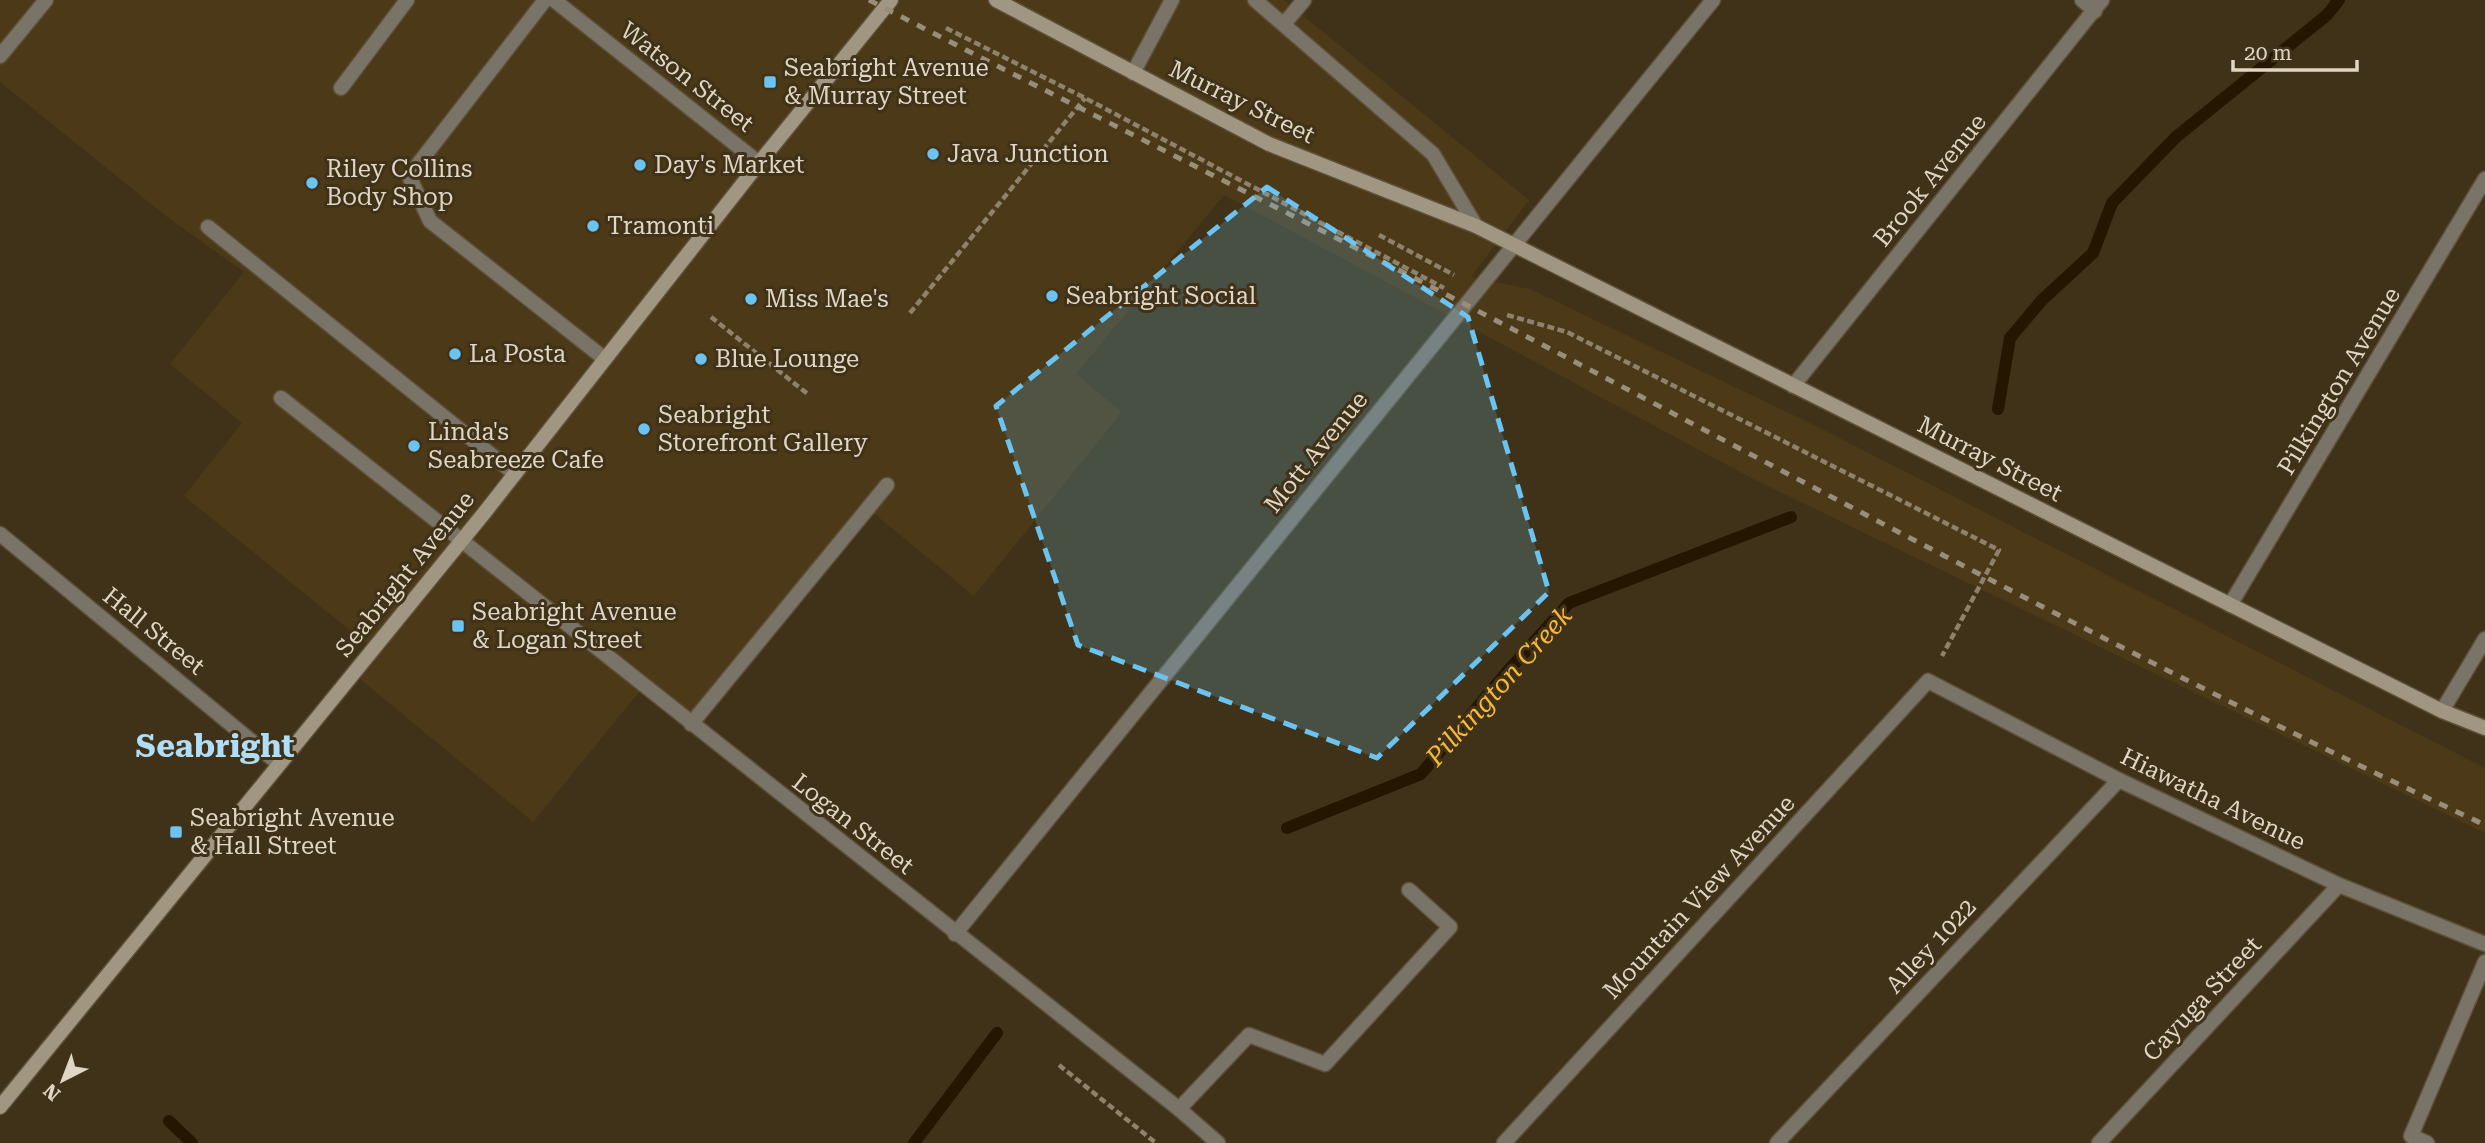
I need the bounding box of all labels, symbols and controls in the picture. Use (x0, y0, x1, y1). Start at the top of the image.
street label: Watson Street (615, 16, 759, 138)
scale bar (2233, 28, 2357, 72)
text: 20 m (2244, 41, 2292, 65)
place label: Seabright Avenue & Murray Street (784, 54, 989, 110)
street label: Murray Street (1165, 55, 1320, 149)
marker: Seabright Avenue & Murray Street (762, 74, 778, 90)
street label: Brook Avenue (1868, 108, 1992, 252)
place label: Java Junction (947, 140, 1109, 168)
marker: Java Junction (925, 146, 941, 162)
place label: Day's Market (654, 151, 804, 179)
place label: Riley Collins Body Shop (326, 155, 472, 211)
marker: Day's Market (632, 157, 648, 173)
marker: Riley Collins Body Shop (304, 175, 320, 191)
place label: Tramonti (607, 212, 715, 240)
marker: Tramonti (585, 218, 601, 234)
place label: Seabright Social (1066, 282, 1256, 310)
street label: Pilkington Avenue (2272, 282, 2406, 480)
place label: Miss Mae's (765, 285, 889, 313)
marker: Seabright Social (1044, 288, 1060, 304)
marker: Miss Mae's (743, 291, 759, 307)
place label: La Posta (469, 340, 566, 368)
place label: Blue Lounge (715, 345, 859, 373)
marker: La Posta (447, 346, 463, 362)
marker: Blue Lounge (693, 351, 709, 367)
street label: Mott Avenue (1259, 386, 1373, 518)
place label: Seabright Storefront Gallery (658, 401, 868, 457)
street label: Murray Street (1913, 410, 2067, 508)
place label: Linda's Seabreeze Cafe (428, 418, 604, 474)
marker: Seabright Storefront Gallery (636, 421, 652, 437)
marker: Linda's Seabreeze Cafe (406, 438, 422, 454)
street label: Seabright Avenue (330, 486, 480, 662)
street label: Hall Street (98, 582, 210, 680)
place label: Seabright Avenue & Logan Street (472, 598, 677, 654)
water label: Pilkington Creek (1419, 600, 1579, 772)
marker: Seabright Avenue & Logan Street (450, 618, 466, 634)
district label: Seabright (135, 727, 295, 765)
street label: Hiawatha Avenue (2116, 742, 2310, 856)
street label: Logan Street (787, 768, 919, 880)
street label: Mountain View Avenue (1597, 789, 1801, 1005)
place label: Seabright Avenue & Hall Street (190, 804, 395, 860)
marker: Seabright Avenue & Hall Street (168, 824, 184, 840)
street label: Alley 1022 (1880, 893, 1982, 999)
street label: Cayuga Street (2137, 931, 2267, 1067)
north arrow (28, 1045, 98, 1115)
text: N (39, 1079, 65, 1106)

